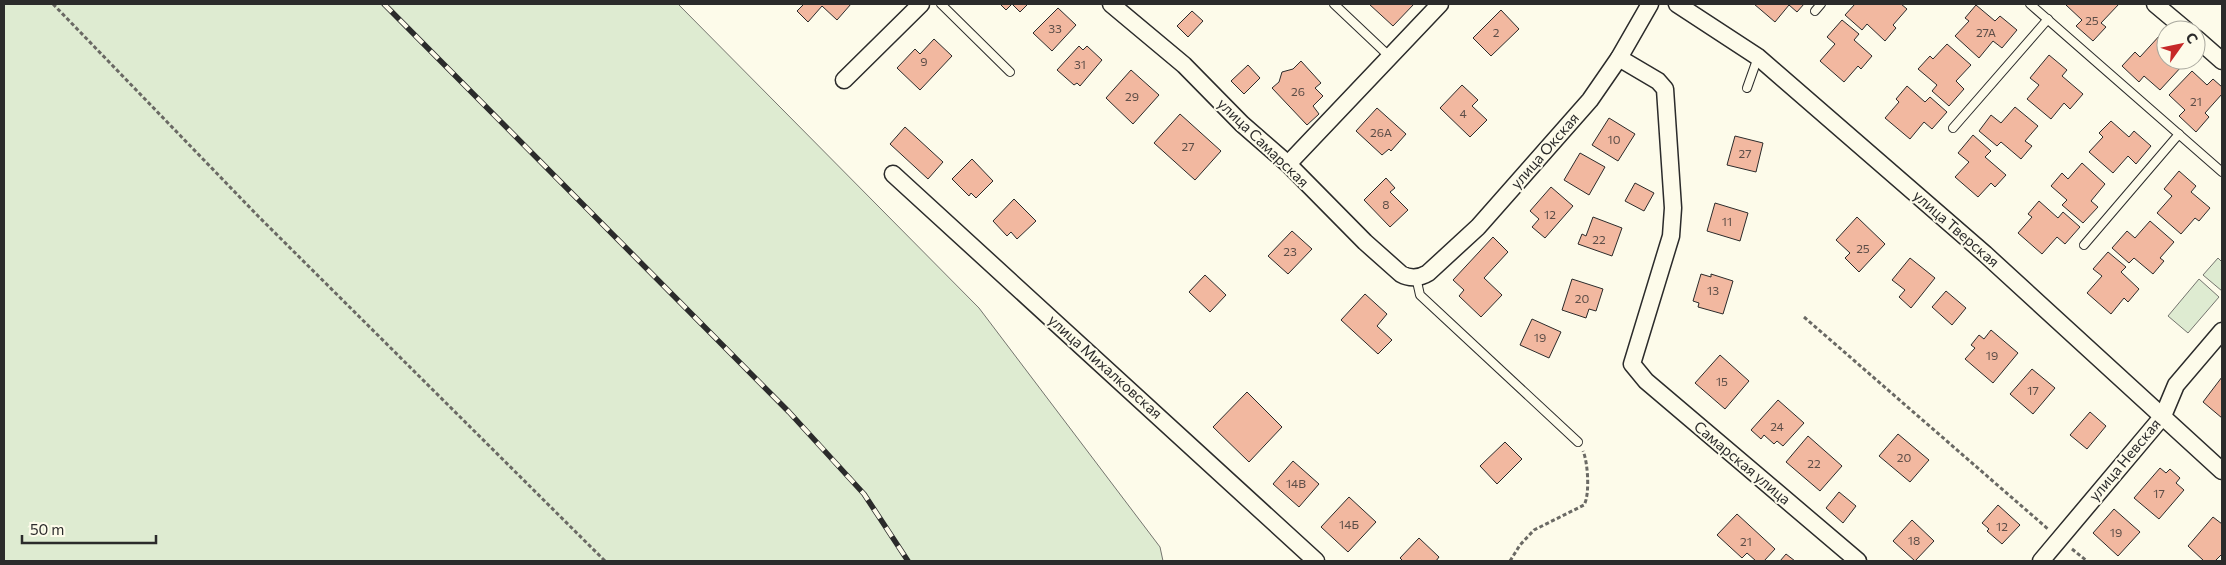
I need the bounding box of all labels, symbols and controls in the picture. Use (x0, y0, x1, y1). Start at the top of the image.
house number: 25 (2085, 13, 2099, 27)
north arrow (2156, 20, 2206, 70)
house number: 33 (1048, 21, 1062, 35)
house number: 2 (1493, 25, 1500, 39)
house number: 27А (1976, 25, 1996, 39)
text: С (2183, 29, 2202, 46)
house number: 9 (920, 54, 928, 68)
house number: 31 (1074, 57, 1086, 71)
house number: 26 (1291, 84, 1305, 98)
house number: 29 (1125, 89, 1139, 103)
street label: улица Самарская (1214, 94, 1313, 191)
house number: 21 (2190, 94, 2202, 108)
house number: 4 (1459, 106, 1467, 120)
street label: улица Окская (1506, 109, 1582, 192)
house number: 26А (1370, 125, 1392, 139)
house number: 10 (1608, 132, 1621, 146)
house number: 27 (1182, 139, 1194, 153)
house number: 27 (1739, 146, 1751, 160)
street label: улица Тверская (1910, 186, 2003, 270)
house number: 8 (1382, 197, 1390, 211)
house number: 12 (1544, 207, 1556, 221)
house number: 11 (1722, 214, 1732, 228)
house number: 22 (1592, 232, 1606, 246)
house number: 25 (1856, 241, 1870, 255)
house number: 23 (1283, 244, 1297, 258)
house number: 13 (1707, 283, 1719, 297)
house number: 20 (1575, 291, 1589, 305)
street label: улица Михалковская (1045, 310, 1166, 422)
house number: 19 (1534, 330, 1546, 344)
house number: 19 (1986, 348, 1998, 362)
house number: 15 (1716, 374, 1728, 388)
house number: 17 (2027, 383, 2039, 397)
street label: улица Невская (2085, 414, 2164, 504)
street label: Самарская улица (1691, 417, 1794, 508)
house number: 24 (1770, 419, 1784, 433)
house number: 20 (1897, 450, 1911, 464)
house number: 22 (1807, 456, 1821, 470)
house number: 14В (1286, 476, 1306, 490)
house number: 17 (2153, 486, 2165, 500)
scale bar (22, 512, 156, 544)
house number: 14Б (1339, 517, 1359, 531)
house number: 12 (1996, 519, 2008, 533)
text: 50 m (30, 520, 64, 538)
house number: 19 (2110, 525, 2122, 539)
house number: 18 (1908, 533, 1920, 547)
house number: 21 (1740, 534, 1752, 548)

